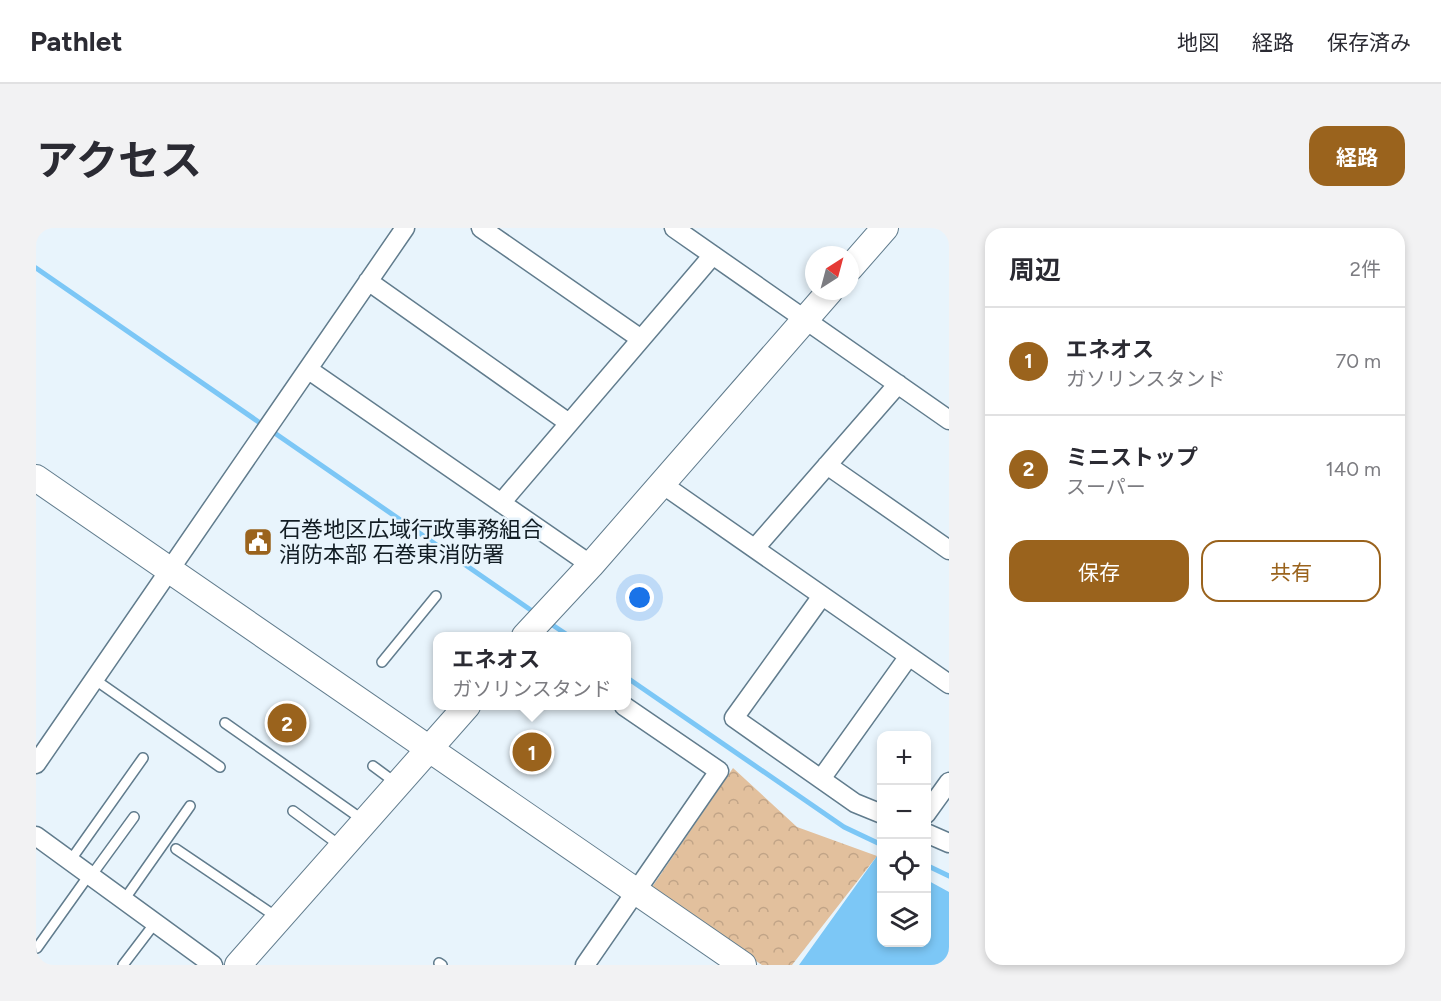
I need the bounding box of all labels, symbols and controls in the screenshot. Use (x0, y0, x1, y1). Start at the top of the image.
text: Pathlet (30, 24, 122, 58)
text: 地図 (1177, 30, 1219, 55)
text: 経路 (1252, 30, 1294, 55)
text: 保存済み (1327, 30, 1411, 55)
button: 経路 (1309, 126, 1405, 186)
text: アクセス (36, 135, 202, 186)
north arrow (805, 246, 859, 300)
text: 周辺 (1009, 254, 1061, 286)
text: 2件 (1350, 257, 1381, 281)
text: エネオス (1066, 336, 1154, 363)
text: 1 (1024, 349, 1033, 373)
text: 70 m (1335, 349, 1381, 373)
text: ガソリンスタンド (1066, 367, 1226, 391)
text: ミニストップ (1066, 444, 1198, 471)
text: 2 (1023, 457, 1034, 481)
text: 140 m (1326, 457, 1381, 481)
text: スーパー (1066, 475, 1146, 499)
place label: 石巻地区広域行政事務組合 消防本部 石巻東消防署 (279, 516, 543, 568)
public building icon: 石巻地区広域行政事務組合 消防本部 石巻東消防署 (242, 526, 274, 558)
button: 保存 (1009, 540, 1189, 602)
button: 共有 (1201, 540, 1381, 602)
your location (625, 583, 654, 612)
popup (433, 632, 631, 710)
text: エネオス (452, 646, 540, 673)
text: ガソリンスタンド (452, 677, 612, 701)
pin: 2 (268, 700, 306, 746)
pin: 1 (512, 730, 552, 774)
map controls (877, 731, 931, 947)
button: + (877, 731, 931, 785)
button: − (877, 785, 931, 839)
button: locate (877, 839, 931, 893)
button: layers (877, 893, 931, 947)

